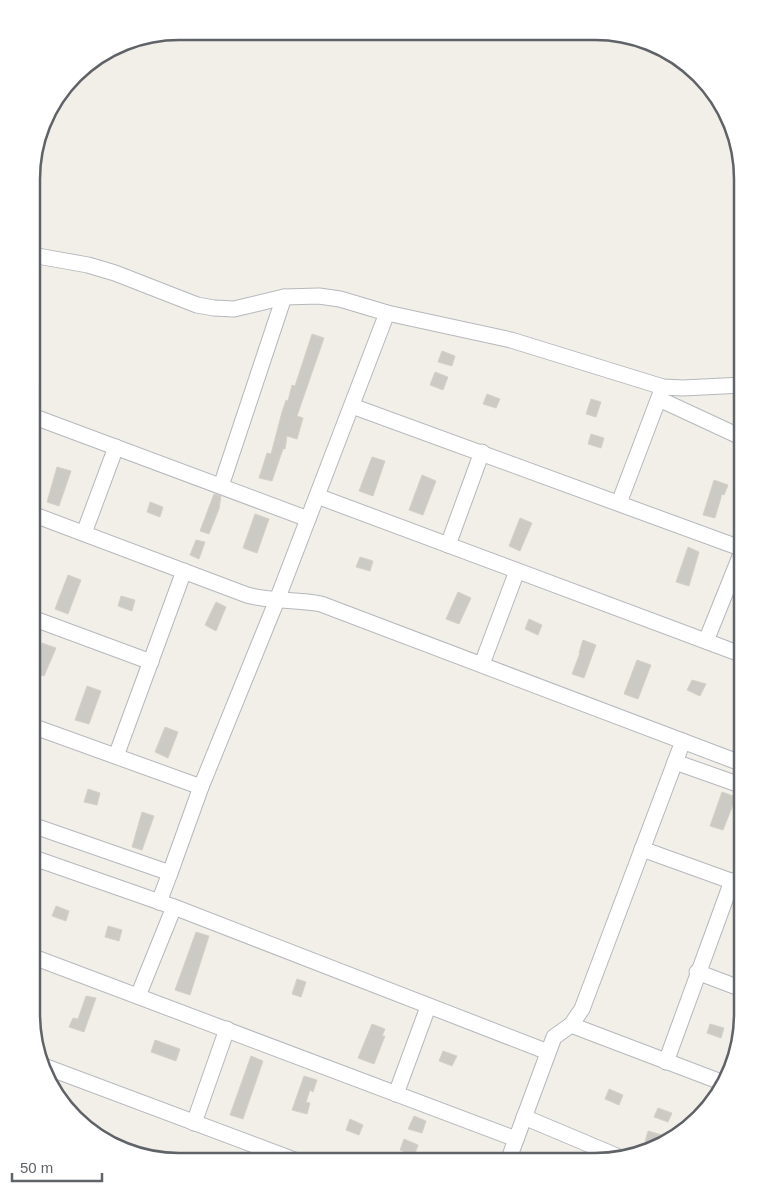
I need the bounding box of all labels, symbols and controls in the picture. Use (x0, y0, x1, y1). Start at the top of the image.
scale bar (12, 1150, 102, 1182)
text: 50 m (20, 1159, 53, 1176)

